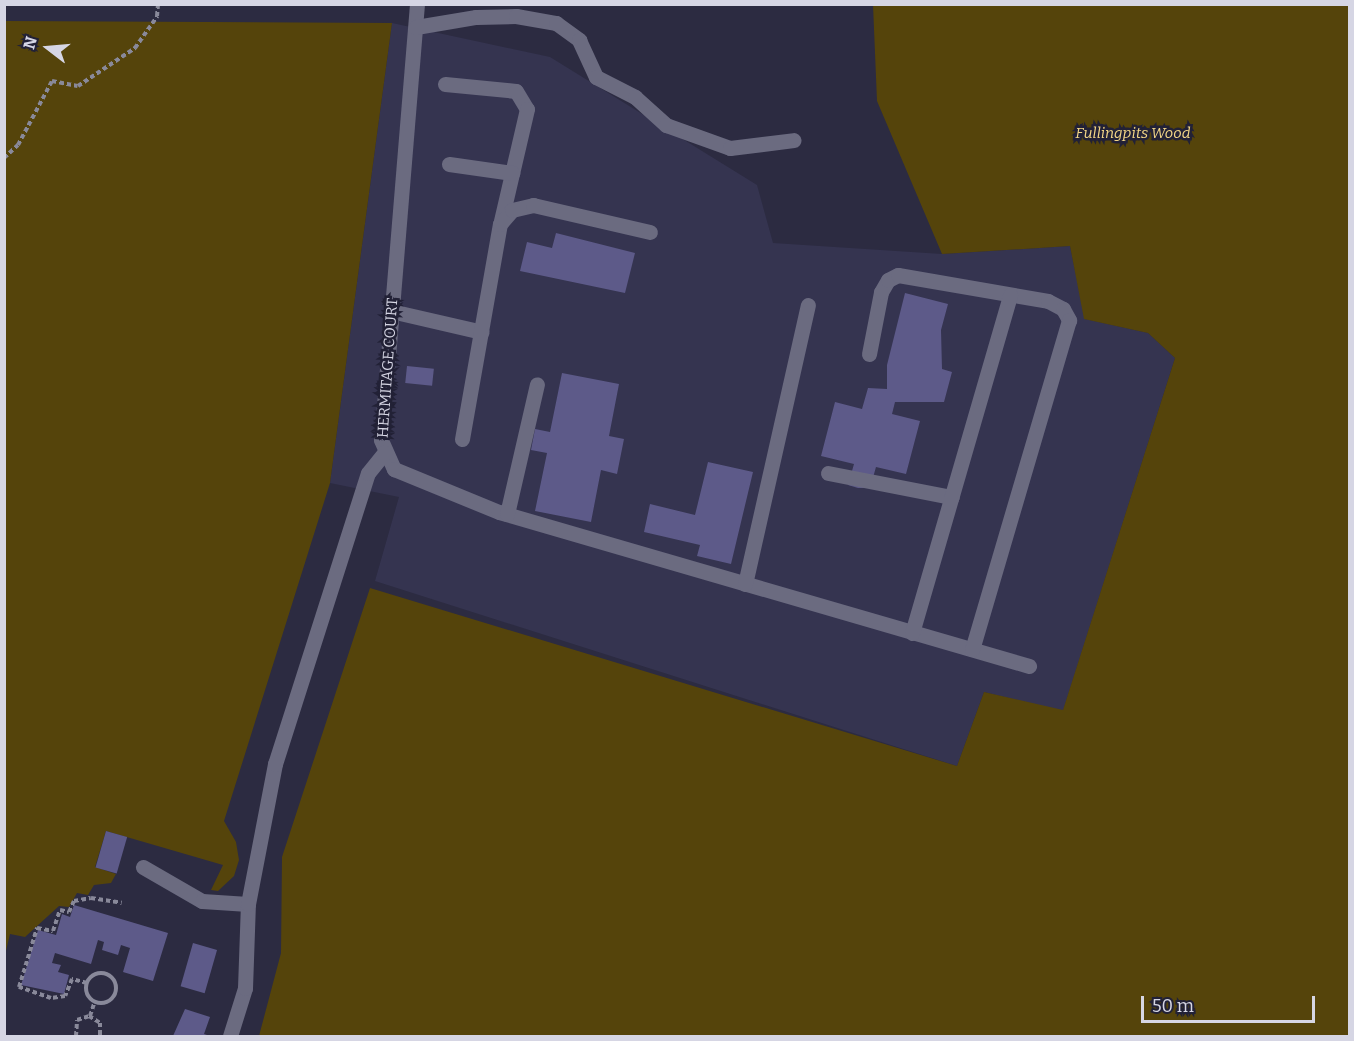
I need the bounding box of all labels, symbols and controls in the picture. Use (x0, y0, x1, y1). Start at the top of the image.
north arrow (18, 18, 78, 78)
text: N (19, 34, 41, 51)
park label: Fullingpits Wood (1075, 125, 1191, 143)
street label: HERMITAGE COURT (374, 297, 402, 439)
scale bar (1144, 984, 1318, 1022)
text: 50 m (1152, 995, 1194, 1017)

